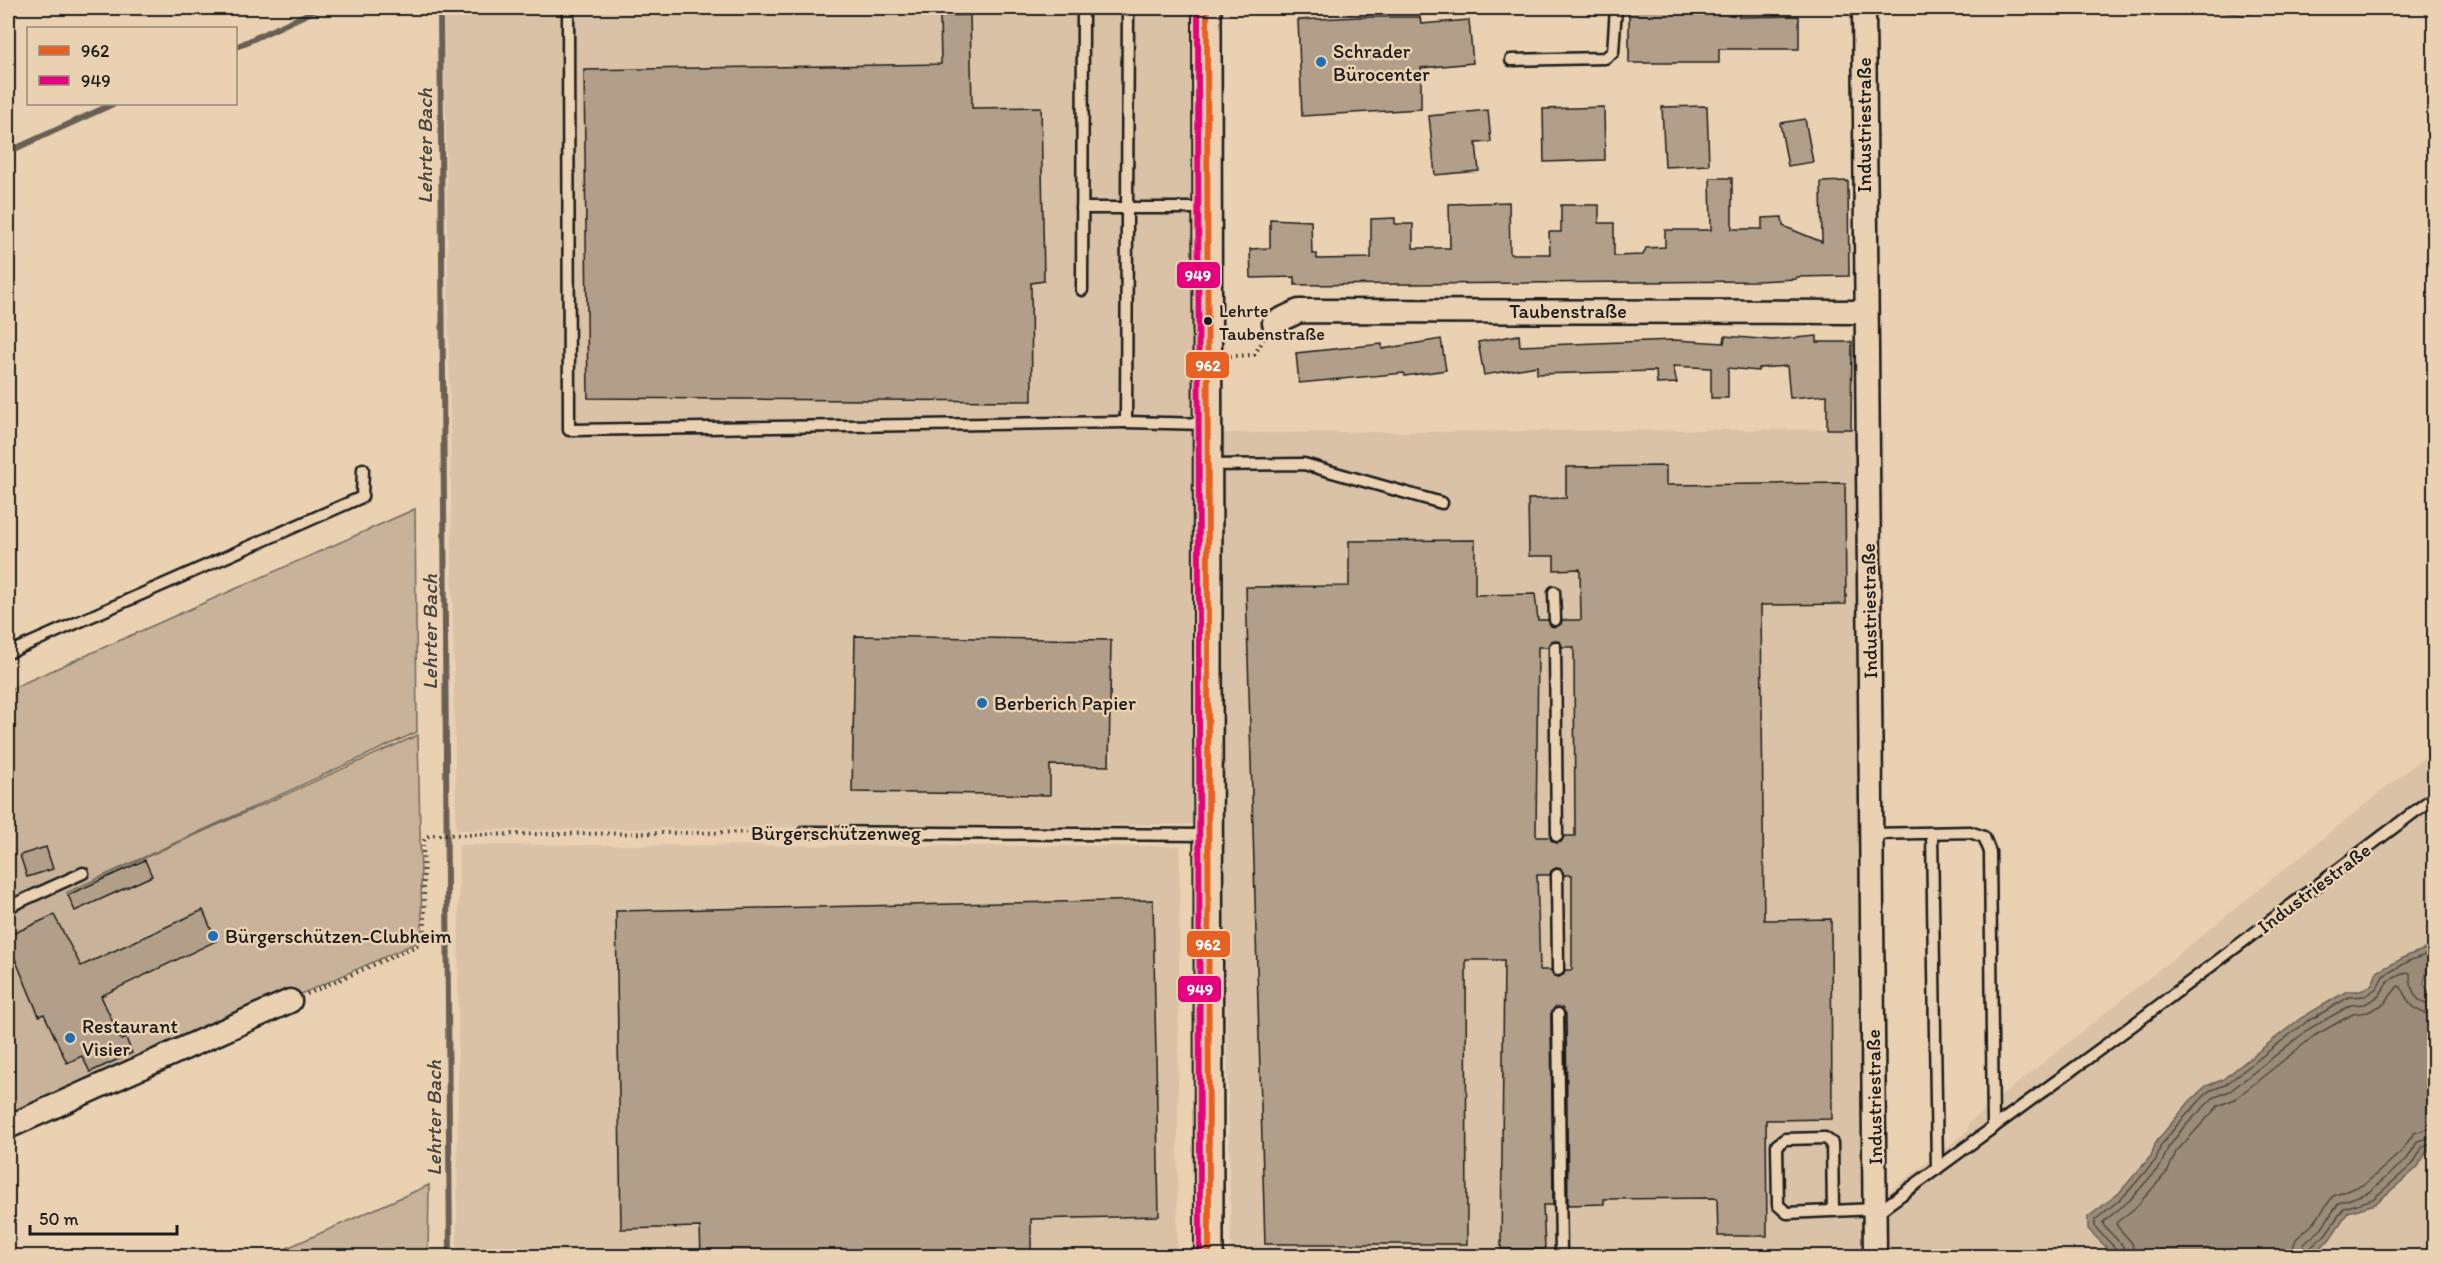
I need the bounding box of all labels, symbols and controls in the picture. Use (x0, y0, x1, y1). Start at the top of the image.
legend (27, 27, 237, 105)
place label: Schrader Bürocenter (1333, 39, 1430, 86)
text: 962 (81, 40, 110, 62)
marker: Schrader Bürocenter (1314, 55, 1328, 69)
street label: Industriestraße (1852, 57, 1876, 193)
text: 949 (81, 70, 111, 92)
water label: Lehrter Bach (412, 87, 437, 204)
line badge: 949 (1176, 261, 1221, 289)
text: 949 (1185, 266, 1211, 285)
street label: Taubenstraße (1509, 299, 1627, 323)
place label: Lehrte Taubenstraße (1219, 300, 1325, 345)
marker: Lehrte Taubenstraße (1202, 315, 1214, 327)
line badge: 962 (1185, 351, 1230, 379)
text: 962 (1195, 356, 1221, 375)
street label: Industriestraße (1856, 543, 1882, 679)
water label: Lehrter Bach (417, 573, 442, 690)
place label: Berberich Papier (994, 691, 1136, 715)
marker: Berberich Papier (975, 696, 989, 710)
street label: Bürgerschützenweg (751, 821, 922, 845)
street label: Industriestraße (2253, 838, 2375, 938)
place label: Bürgerschützen-Clubheim (225, 924, 452, 948)
marker: Bürgerschützen-Clubheim (206, 929, 220, 943)
line badge: 962 (1186, 930, 1231, 958)
text: 962 (1195, 935, 1221, 954)
line badge: 949 (1177, 975, 1222, 1003)
text: 949 (1187, 980, 1213, 999)
place label: Restaurant Visier (82, 1014, 178, 1061)
street label: Industriestraße (1861, 1029, 1887, 1165)
marker: Restaurant Visier (63, 1031, 77, 1045)
water label: Lehrter Bach (421, 1059, 446, 1176)
scale bar (30, 1198, 177, 1236)
text: 50 m (39, 1208, 79, 1230)

